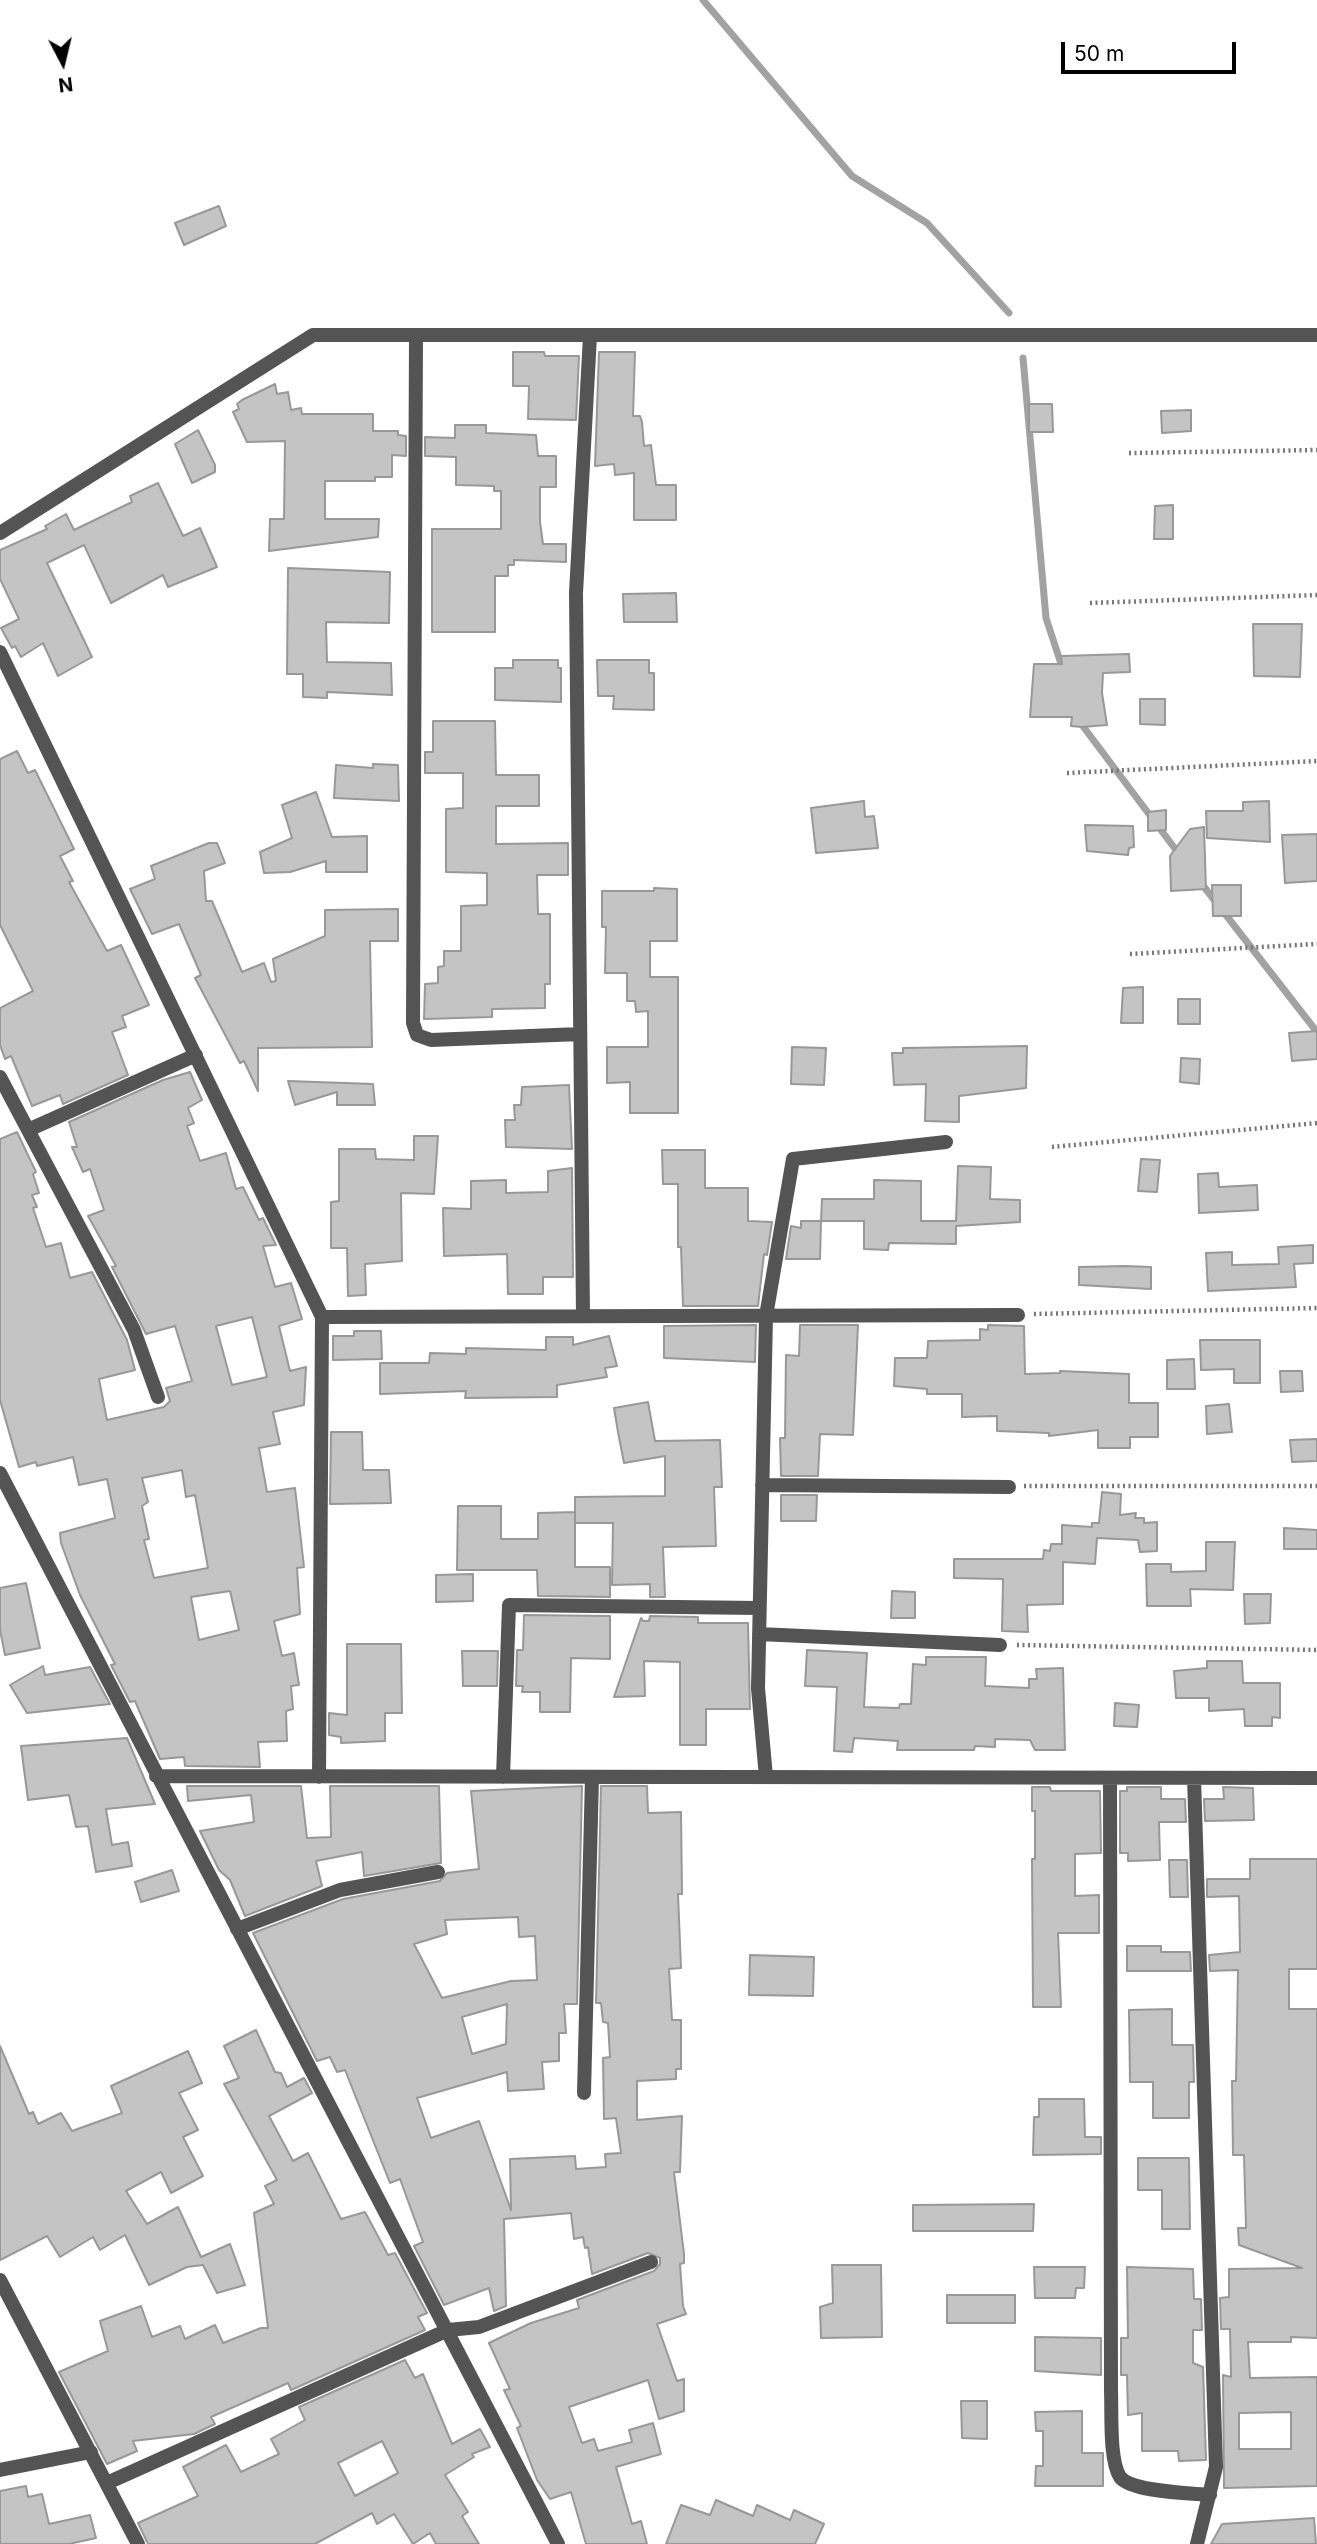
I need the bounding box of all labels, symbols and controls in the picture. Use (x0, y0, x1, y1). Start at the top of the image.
north arrow (28, 28, 98, 98)
scale bar (1065, 28, 1240, 72)
text: 50 m (1074, 41, 1124, 66)
text: N (57, 72, 74, 97)

